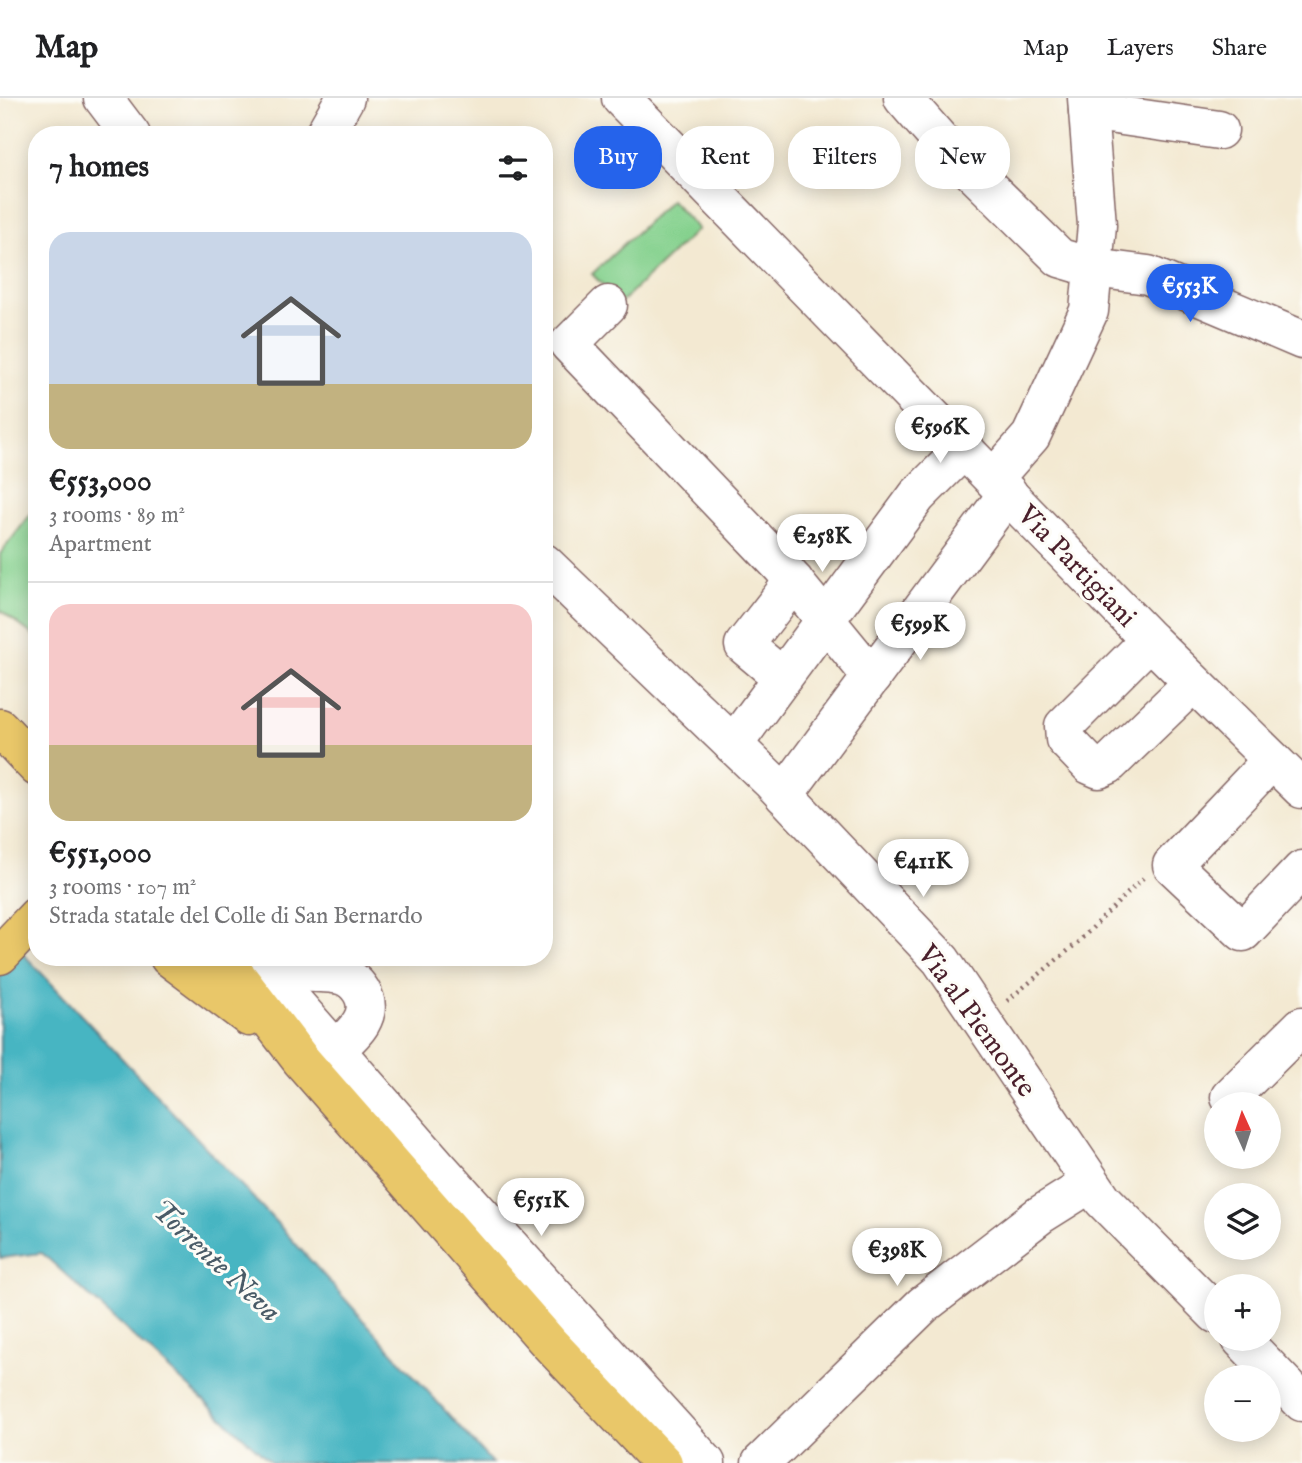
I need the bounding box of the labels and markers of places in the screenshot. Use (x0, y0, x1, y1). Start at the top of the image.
pin: €553K (1141, 264, 1239, 324)
pin: €596K (891, 406, 989, 465)
pin: €258K (773, 514, 871, 574)
pin: €599K (871, 602, 969, 662)
pin: €411K (874, 840, 972, 899)
pin: €551K (492, 1178, 590, 1238)
pin: €398K (848, 1228, 946, 1288)

